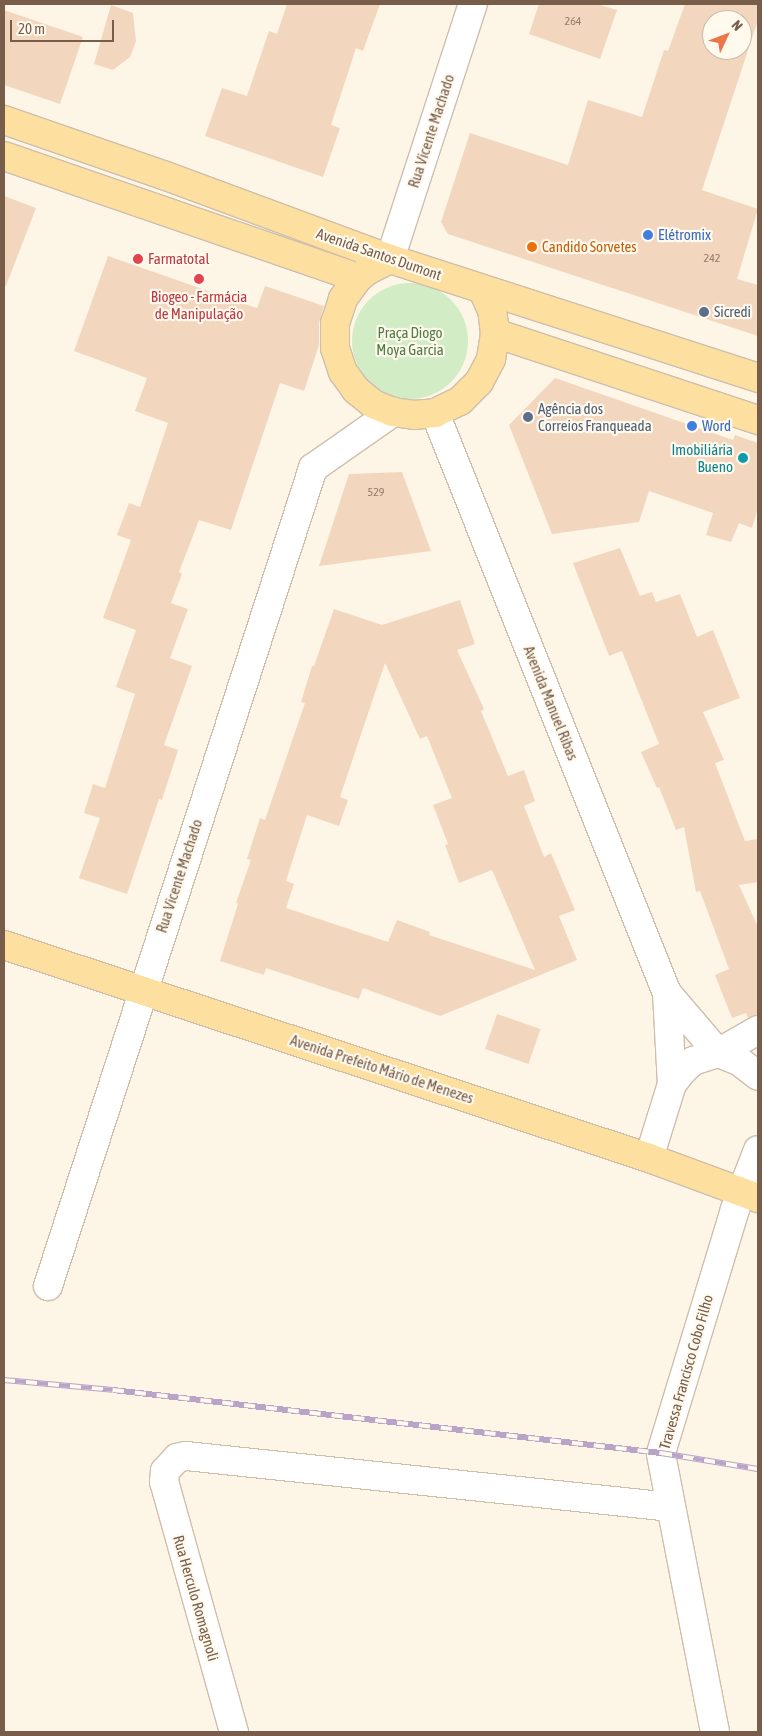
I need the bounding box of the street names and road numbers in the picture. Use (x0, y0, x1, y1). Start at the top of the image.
street label: Rua Vicente Machado (404, 72, 458, 190)
street label: Avenida Santos Dumont (314, 224, 444, 284)
street label: Avenida Manuel Ribas (520, 643, 582, 763)
street label: Rua Vicente Machado (152, 817, 206, 935)
street label: Avenida Prefeito Mário de Menezes (288, 1031, 476, 1107)
street label: Travessa Francisco Cobo Filho (655, 1293, 717, 1451)
street label: Rua Herculo Romagnoli (169, 1533, 223, 1663)

